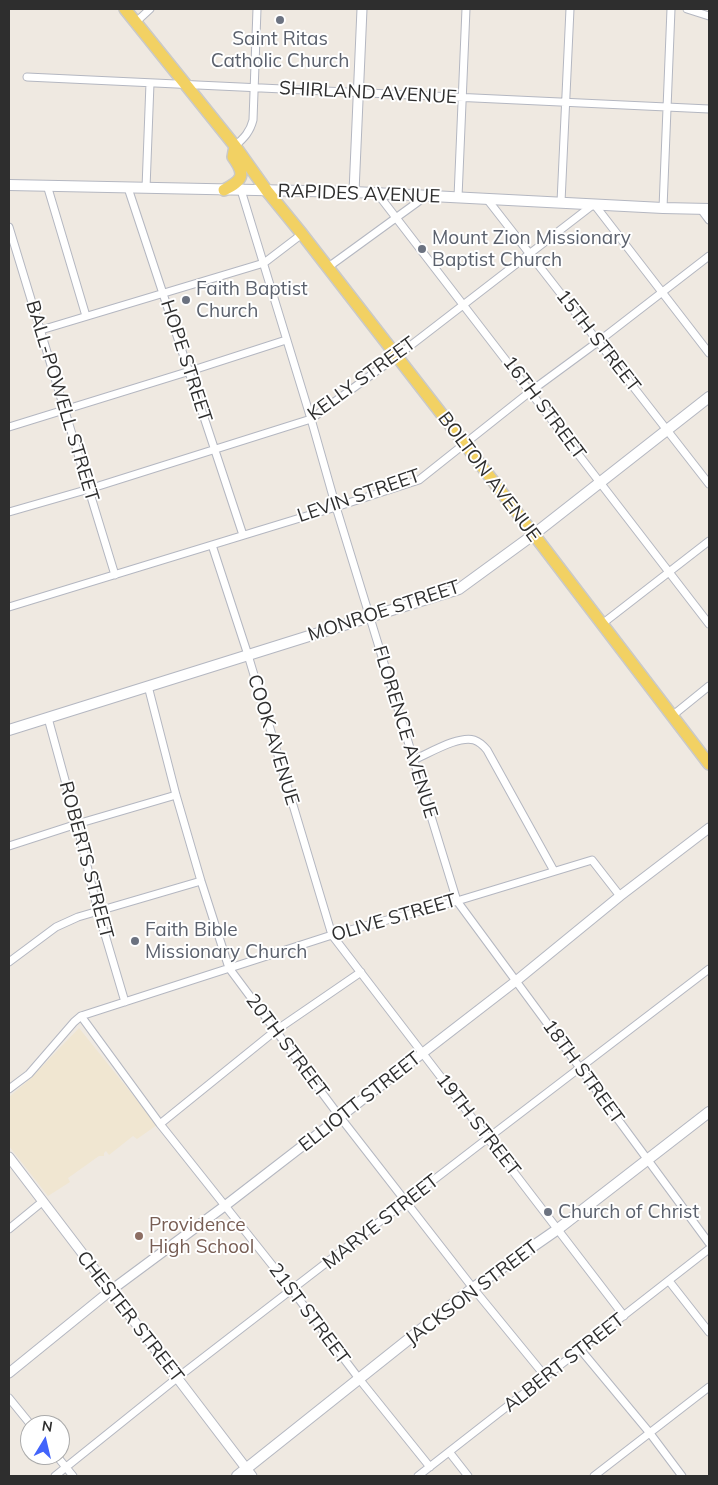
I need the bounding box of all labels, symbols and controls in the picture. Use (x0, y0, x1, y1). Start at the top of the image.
marker: Saint Ritas Catholic Church (274, 14, 286, 26)
place label: Saint Ritas Catholic Church (211, 28, 349, 72)
street label: SHIRLAND AVENUE (278, 77, 458, 109)
street label: RAPIDES AVENUE (277, 180, 441, 208)
place label: Mount Zion Missionary Baptist Church (432, 227, 631, 271)
marker: Mount Zion Missionary Baptist Church (416, 243, 428, 255)
place label: Faith Baptist Church (196, 278, 308, 322)
street label: 15TH STREET (551, 285, 645, 397)
marker: Faith Baptist Church (180, 294, 192, 306)
street label: HOPE STREET (155, 297, 217, 425)
street label: BALL-POWELL STREET (21, 298, 103, 504)
street label: KELLY STREET (304, 332, 420, 426)
street label: 16TH STREET (498, 352, 590, 464)
street label: BOLTON AVENUE (433, 408, 545, 546)
street label: LEVIN STREET (295, 464, 423, 528)
street label: MONROE STREET (305, 576, 463, 646)
street label: FLORENCE AVENUE (368, 643, 442, 821)
street label: COOK AVENUE (242, 672, 304, 808)
street label: ROBERTS STREET (54, 779, 118, 941)
street label: OLIVE STREET (329, 889, 459, 947)
place label: Faith Bible Missionary Church (145, 919, 307, 963)
marker: Faith Bible Missionary Church (129, 935, 141, 947)
street label: 20TH STREET (241, 990, 333, 1102)
street label: 18TH STREET (537, 1015, 629, 1129)
street label: ELLIOTT STREET (294, 1047, 426, 1157)
street label: 19TH STREET (431, 1069, 525, 1181)
street label: MARYE STREET (318, 1170, 444, 1274)
place label: Church of Christ (558, 1201, 699, 1223)
marker: Church of Christ (542, 1206, 554, 1218)
place label: Providence High School (149, 1214, 254, 1258)
marker: Providence High School (133, 1230, 145, 1242)
street label: JACKSON STREET (401, 1236, 543, 1350)
street label: CHESTER STREET (72, 1247, 188, 1387)
street label: 21ST STREET (264, 1259, 354, 1369)
street label: ALBERT STREET (499, 1309, 629, 1417)
north arrow (20, 1415, 70, 1465)
text: N (41, 1416, 54, 1436)

